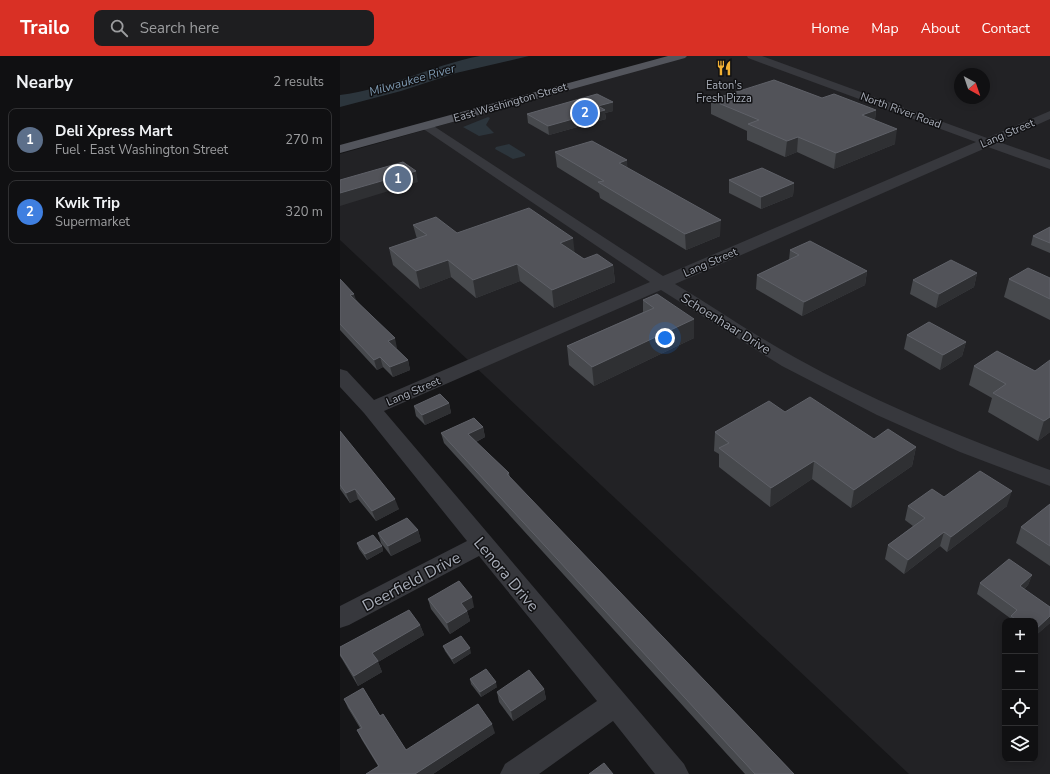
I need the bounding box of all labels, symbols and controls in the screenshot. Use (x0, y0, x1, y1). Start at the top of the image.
search box (94, 10, 374, 46)
text: Trailo (20, 15, 70, 41)
icon: search (108, 17, 130, 39)
text: Search here (140, 18, 219, 38)
text: Home (811, 19, 849, 38)
text: Map (871, 19, 899, 38)
text: About (921, 19, 960, 38)
text: Contact (982, 19, 1030, 38)
restaurant icon: Eaton's Fresh Pizza (715, 59, 733, 77)
water label: Milwaukee River (367, 60, 458, 100)
north arrow (954, 68, 990, 104)
text: Nearby (16, 71, 73, 94)
text: 2 results (273, 73, 324, 91)
place label: Eaton's Fresh Pizza (696, 78, 752, 106)
street label: East Washington Street (452, 79, 569, 126)
street label: North River Road (858, 89, 943, 132)
pin: 2 (572, 98, 598, 128)
street label: Lang Street (978, 115, 1037, 152)
text: Deli Xpress Mart (55, 121, 172, 141)
text: 1 (26, 131, 34, 149)
text: 270 m (285, 131, 323, 149)
text: Fuel · East Washington Street (55, 141, 228, 159)
pin: 1 (385, 164, 411, 194)
text: Kwik Trip (55, 193, 120, 213)
text: 2 (26, 203, 34, 221)
text: 320 m (285, 203, 323, 221)
text: Supermarket (55, 213, 130, 231)
street label: Lang Street (681, 244, 740, 281)
street label: Schoenhaar Drive (677, 289, 774, 359)
your location (655, 328, 675, 348)
street label: Lang Street (384, 373, 443, 410)
street label: Lenora Drive (468, 533, 544, 617)
street label: Deerfield Drive (358, 547, 465, 617)
map controls (1002, 618, 1038, 762)
button: + (1002, 618, 1038, 654)
button: − (1002, 654, 1038, 690)
button: locate (1002, 690, 1038, 726)
button: layers (1002, 726, 1038, 762)

